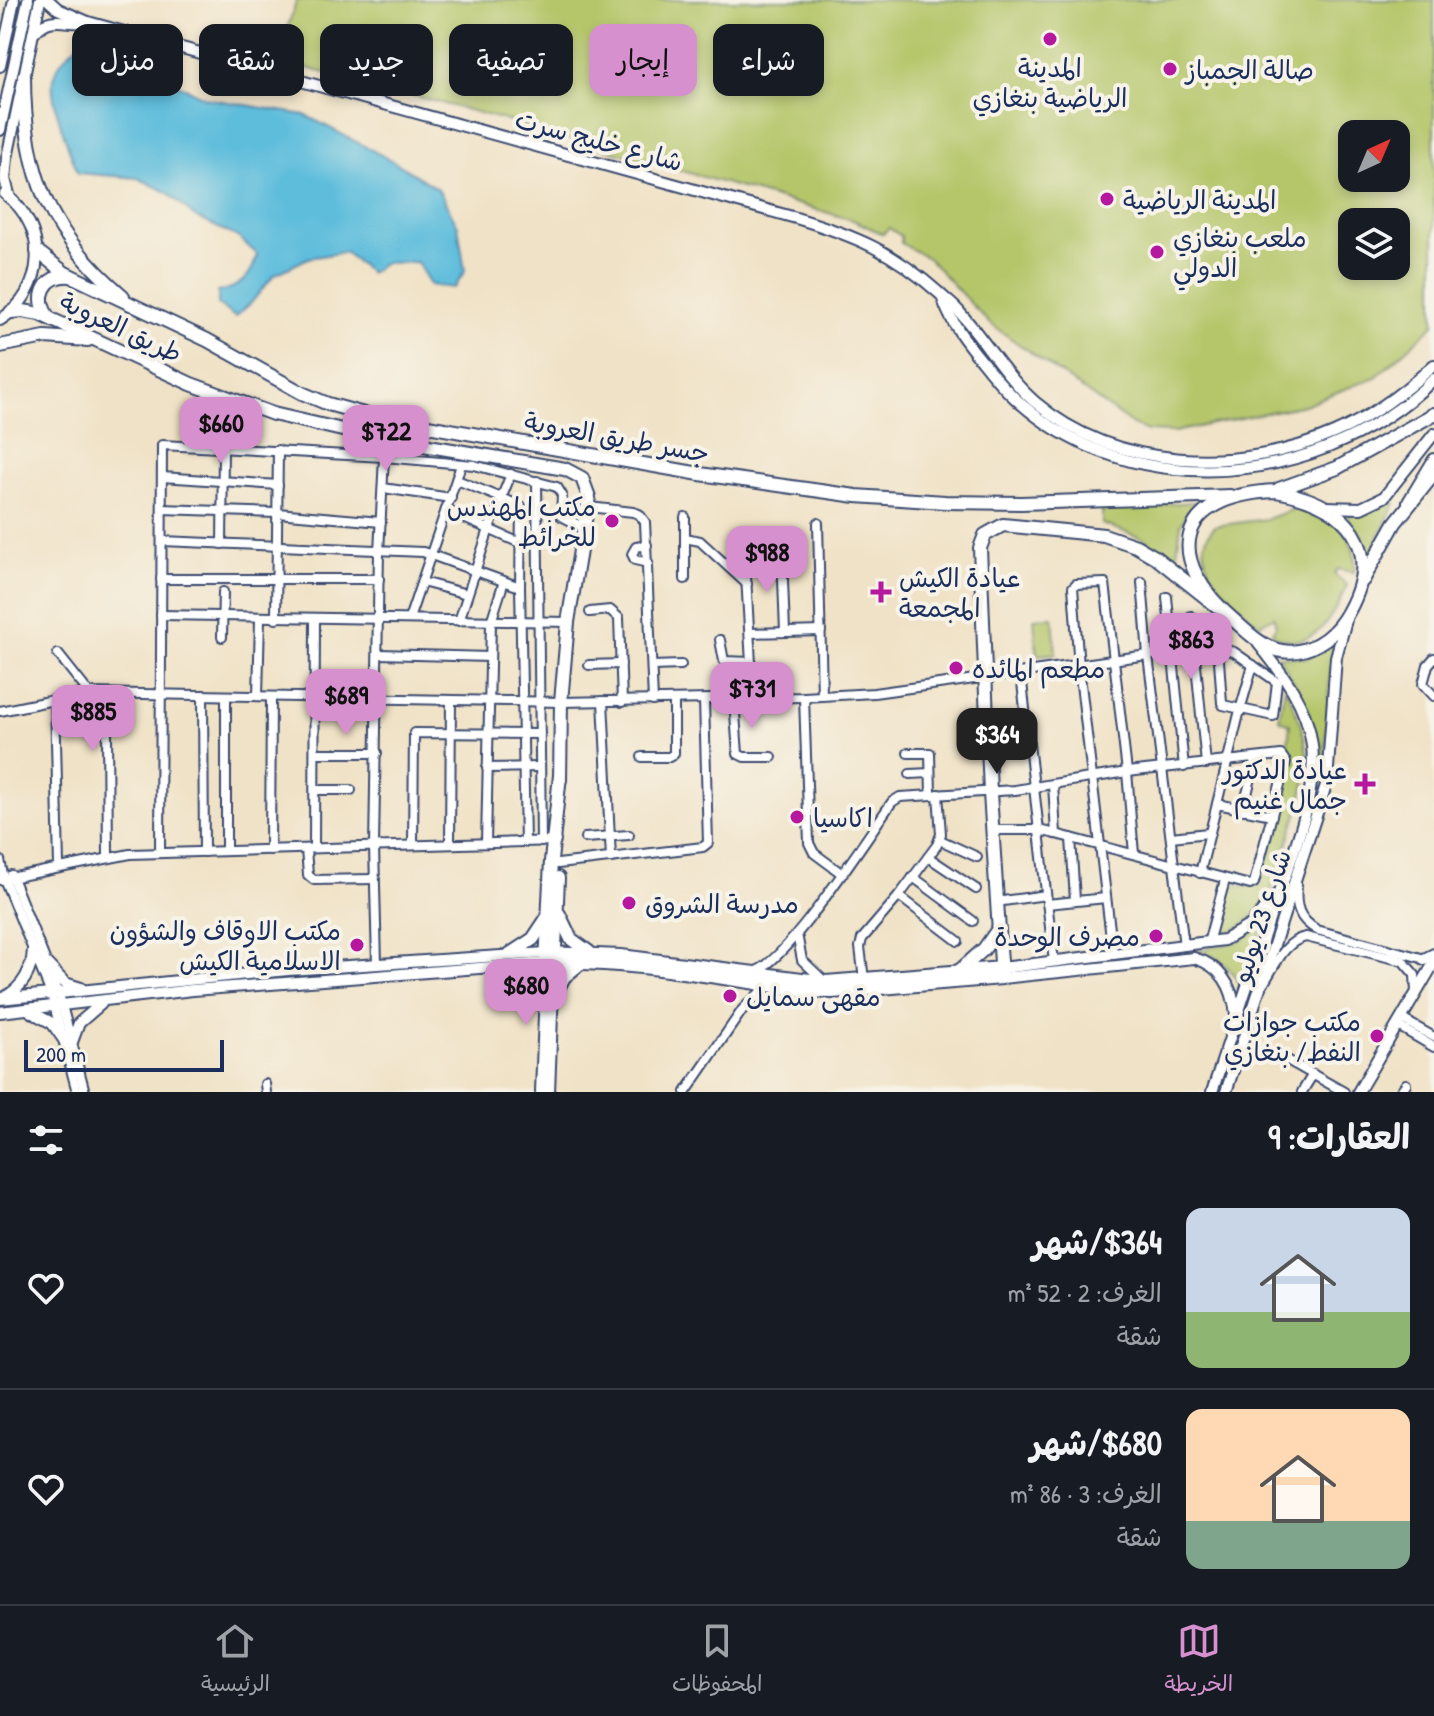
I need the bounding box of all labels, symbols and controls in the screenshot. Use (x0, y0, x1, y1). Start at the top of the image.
chip: منزل (72, 24, 183, 96)
chip: شقة (199, 24, 304, 96)
chip: جديد (320, 24, 433, 96)
chip: تصفية (449, 24, 573, 96)
chip: إيجار (589, 24, 697, 96)
chip: شراء (713, 24, 824, 96)
marker: المدينة الرياضية بنغازي (1041, 30, 1059, 48)
place label: المدينة الرياضية بنغازي (972, 50, 1128, 117)
place label: صالة الجمباز (1184, 52, 1314, 87)
marker: صالة الجمباز (1161, 60, 1179, 78)
street label: شارع خليج سرت (511, 101, 687, 180)
north arrow (1338, 120, 1410, 192)
map controls (1338, 120, 1410, 280)
place label: المدينة الرياضية (1123, 182, 1276, 217)
marker: المدينة الرياضية (1098, 190, 1116, 208)
button: layers (1338, 208, 1410, 280)
place label: ملعب بنغازي الدولي (1173, 220, 1307, 291)
marker: ملعب بنغازي الدولي (1148, 243, 1166, 261)
street label: طريق العروبة (54, 283, 188, 371)
pin: $660 (174, 397, 268, 465)
street label: جسر طريق العروبة (522, 403, 712, 471)
text: $660 (198, 405, 244, 440)
pin: $722 (339, 405, 433, 473)
text: $722 (361, 413, 411, 448)
place label: مكتب المهندس للخرائط (447, 489, 596, 554)
marker: مكتب المهندس للخرائط (603, 512, 621, 530)
pin: $988 (720, 526, 814, 594)
text: $988 (744, 534, 790, 569)
place label: عيادة الكيش المجمعة (899, 560, 1020, 625)
marker: عيادة الكيش المجمعة (870, 581, 892, 603)
pin: $863 (1144, 613, 1238, 681)
text: $863 (1168, 621, 1214, 656)
place label: مطعم المائده (972, 651, 1105, 689)
marker: مطعم المائده (947, 659, 965, 677)
pin: $731 (705, 662, 799, 730)
pin: $689 (299, 669, 393, 737)
text: $731 (728, 670, 776, 705)
text: $689 (324, 677, 368, 712)
pin: $885 (46, 685, 140, 753)
text: $885 (70, 693, 116, 728)
pin: $364 (950, 708, 1044, 776)
text: $364 (975, 716, 1019, 751)
place label: عيادة الدكتور جمال غنيم (1221, 752, 1347, 820)
marker: عيادة الدكتور جمال غنيم (1354, 773, 1376, 795)
place label: اكاسيا (813, 800, 873, 835)
marker: اكاسيا (788, 808, 806, 826)
street label: شارع 23 يوليو (1223, 845, 1300, 988)
place label: مدرسة الشروق (645, 886, 799, 921)
marker: مدرسة الشروق (620, 894, 638, 912)
place label: مكتب الاوقاف والشؤون الاسلامية الكيش (109, 913, 341, 978)
place label: مصرف الوحدة (994, 919, 1140, 954)
marker: مصرف الوحدة (1147, 927, 1165, 945)
marker: مكتب الاوقاف والشؤون الاسلامية الكيش (348, 936, 366, 954)
pin: $680 (479, 959, 573, 1027)
text: $680 (503, 967, 549, 1002)
place label: مقهى سمايل (746, 979, 881, 1014)
marker: مقهى سمايل (721, 987, 739, 1005)
place label: مكتب جوازات النفط/ بنغازي (1223, 1004, 1361, 1071)
marker: مكتب جوازات النفط/ بنغازي (1368, 1027, 1386, 1045)
scale bar (24, 1036, 224, 1072)
text: 200 m (36, 1039, 86, 1069)
text: العقارات: 9 (1268, 1114, 1410, 1160)
icon: filters (24, 1118, 68, 1162)
text: $364/شهر (1032, 1219, 1162, 1265)
icon: home (1250, 1240, 1346, 1336)
icon: heart (24, 1266, 68, 1310)
text: الغرف: 2 · 52 m² (1008, 1275, 1162, 1310)
text: شقة (1117, 1318, 1162, 1353)
text: $680/شهر (1030, 1420, 1162, 1466)
icon: home (1250, 1441, 1346, 1537)
icon: heart (24, 1467, 68, 1511)
text: الغرف: 3 · 86 m² (1010, 1476, 1162, 1511)
text: شقة (1117, 1519, 1162, 1554)
tab: الرئيسية (201, 1619, 270, 1703)
tab: المحفوظات (672, 1619, 763, 1703)
tab: الخريطة (1164, 1619, 1233, 1703)

